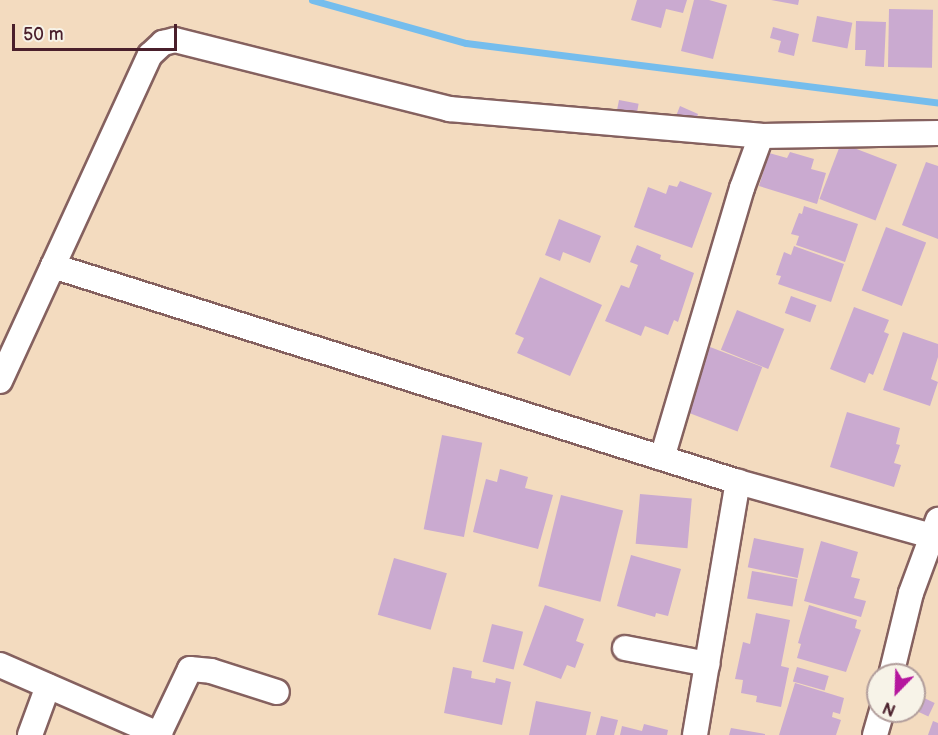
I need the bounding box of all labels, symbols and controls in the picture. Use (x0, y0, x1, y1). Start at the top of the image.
scale bar (15, 12, 180, 50)
text: 50 m (23, 24, 64, 45)
north arrow (866, 663, 926, 723)
text: N (880, 697, 899, 719)

